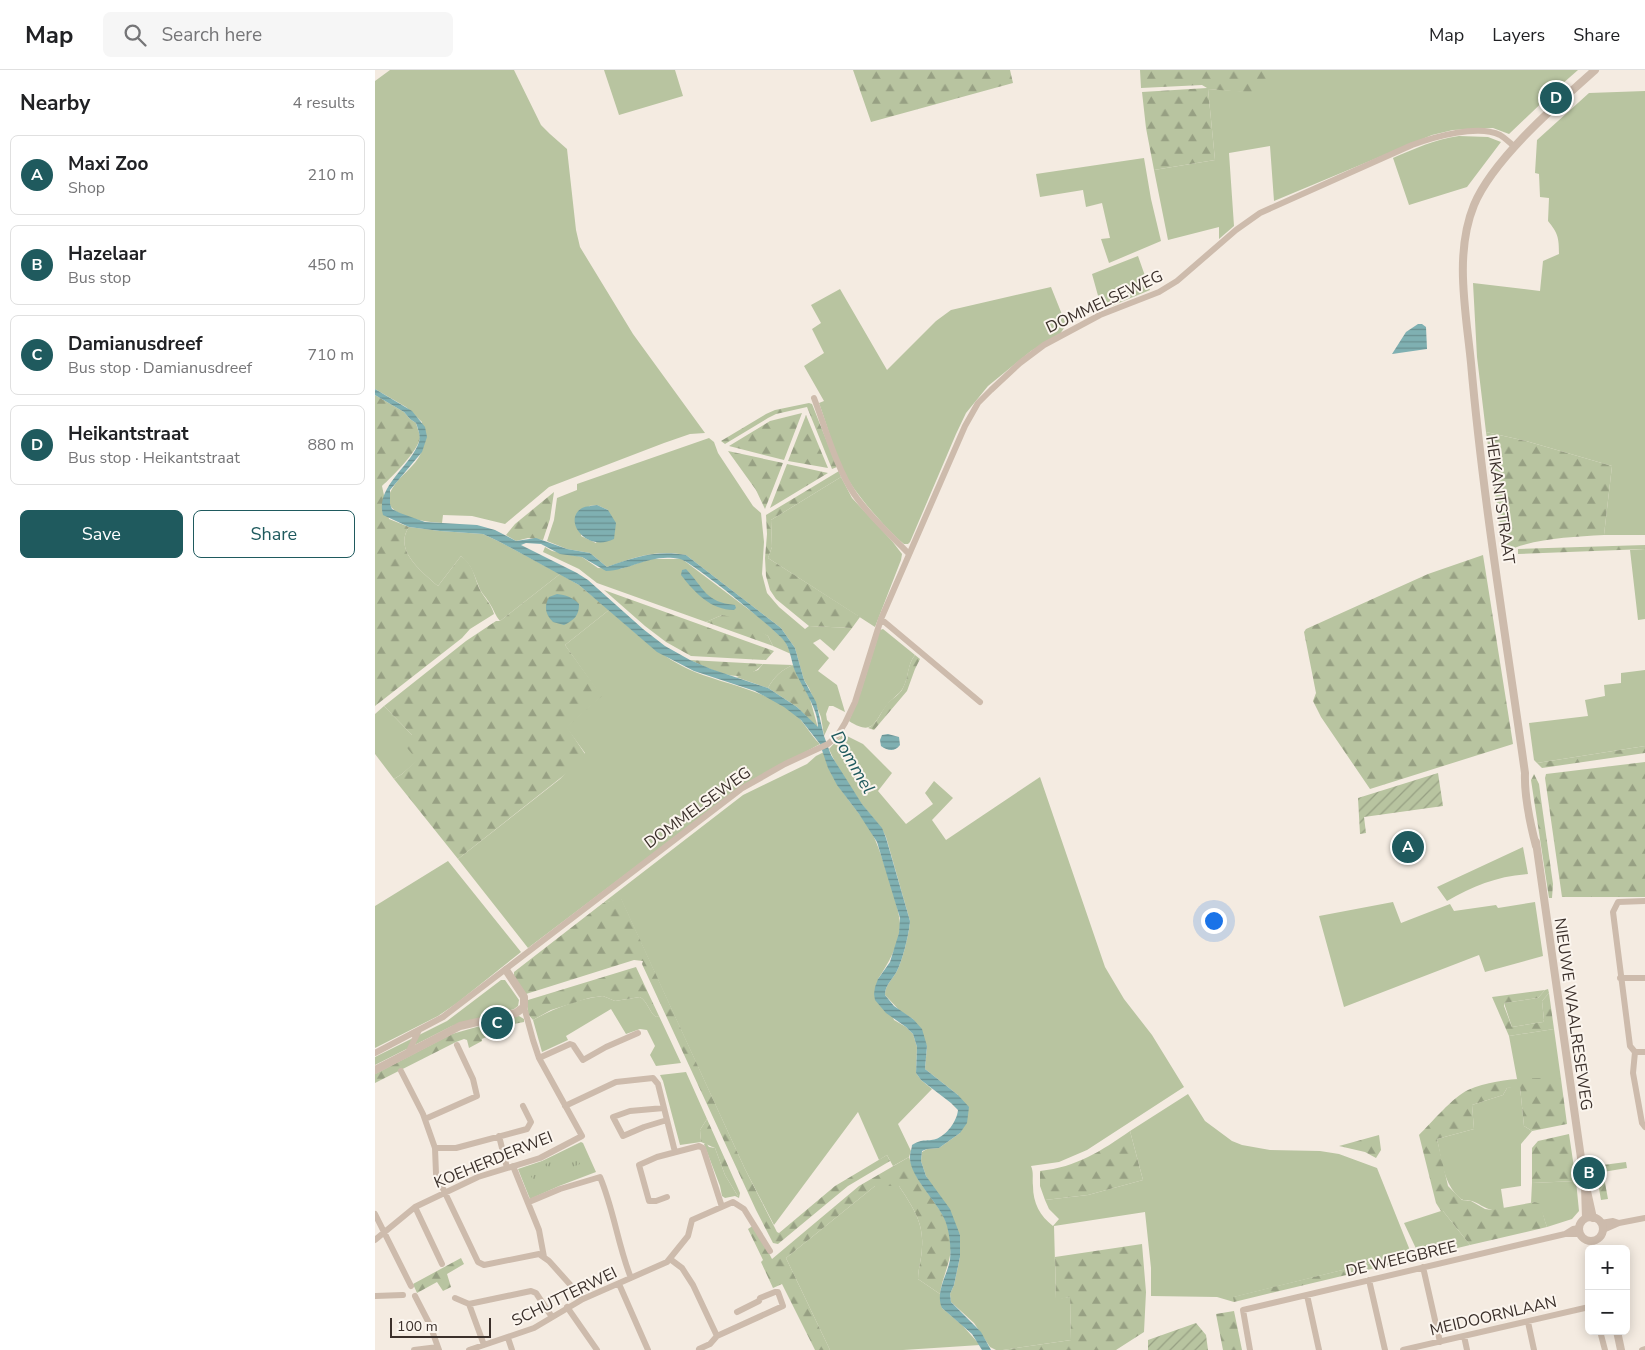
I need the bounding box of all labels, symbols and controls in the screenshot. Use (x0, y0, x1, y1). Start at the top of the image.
search box (103, 12, 453, 57)
text: Map (25, 19, 73, 51)
icon: search (121, 21, 149, 49)
text: Search here (161, 22, 262, 48)
text: Map (1429, 23, 1464, 47)
text: Layers (1492, 23, 1545, 47)
text: Share (1573, 23, 1620, 47)
pin: D (1540, 79, 1572, 117)
text: Nearby (20, 89, 90, 117)
text: 4 results (293, 92, 355, 114)
text: Maxi Zoo (68, 151, 148, 177)
text: A (31, 164, 43, 186)
text: 210 m (307, 164, 354, 186)
text: Shop (68, 177, 105, 199)
text: Hazelaar (68, 241, 147, 267)
text: B (31, 254, 43, 276)
text: 450 m (307, 254, 354, 276)
street label: DOMMELSEWEG (1042, 265, 1167, 339)
text: Bus stop (68, 267, 131, 289)
text: Damianusdreef (68, 331, 202, 357)
text: C (32, 344, 42, 366)
text: 710 m (307, 344, 354, 366)
text: Bus stop · Damianusdreef (68, 357, 252, 379)
text: Heikantstraat (68, 421, 189, 447)
text: D (31, 434, 43, 456)
text: 880 m (307, 434, 354, 456)
street label: HEIKANTSTRAAT (1480, 435, 1520, 566)
text: Bus stop · Heikantstraat (68, 447, 240, 469)
button: Save (20, 510, 183, 558)
button: Share (193, 510, 355, 558)
water label: Dommel (825, 726, 881, 798)
street label: DOMMELSEWEG (640, 762, 755, 854)
pin: A (1392, 828, 1424, 866)
your location (1201, 908, 1227, 934)
street label: NIEUWE WAALRESEWEG (1549, 916, 1597, 1112)
pin: C (481, 1004, 513, 1042)
street label: KOEHERDERWEI (431, 1126, 556, 1194)
pin: B (1573, 1154, 1605, 1192)
street label: DE WEEGBREE (1344, 1236, 1459, 1282)
map controls (1585, 1245, 1630, 1335)
button: + (1585, 1245, 1630, 1290)
street label: SCHUTTERWEI (508, 1262, 621, 1332)
button: − (1585, 1290, 1630, 1335)
street label: MEIDOORNLAAN (1428, 1291, 1559, 1341)
scale bar (390, 1315, 491, 1338)
text: 100 m (397, 1317, 438, 1336)

